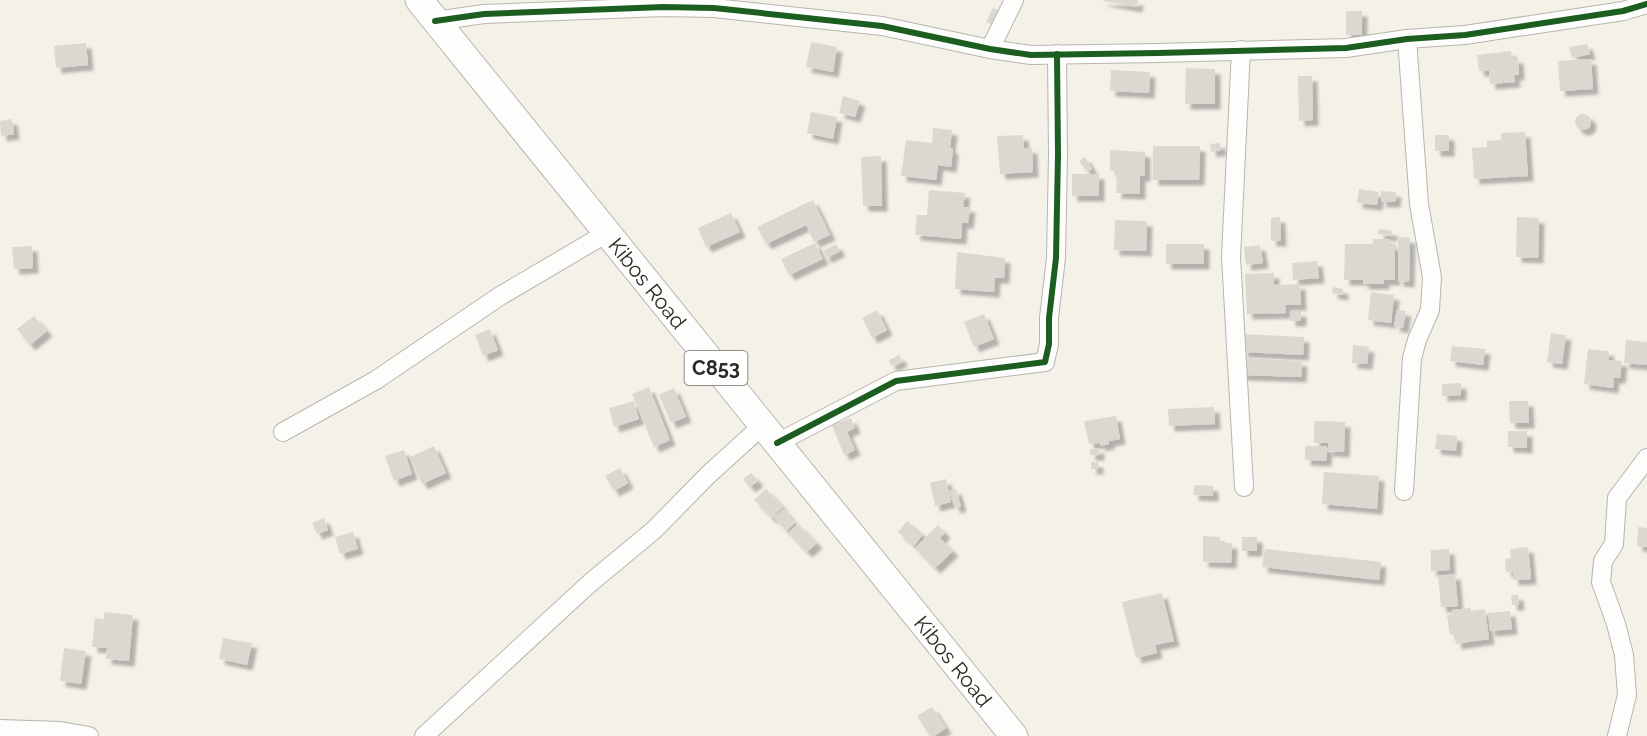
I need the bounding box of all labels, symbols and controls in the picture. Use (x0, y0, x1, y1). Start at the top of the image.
street label: Kibos Road (604, 233, 692, 333)
road number: C853 (684, 351, 748, 385)
street label: Kibos Road (909, 611, 998, 711)

